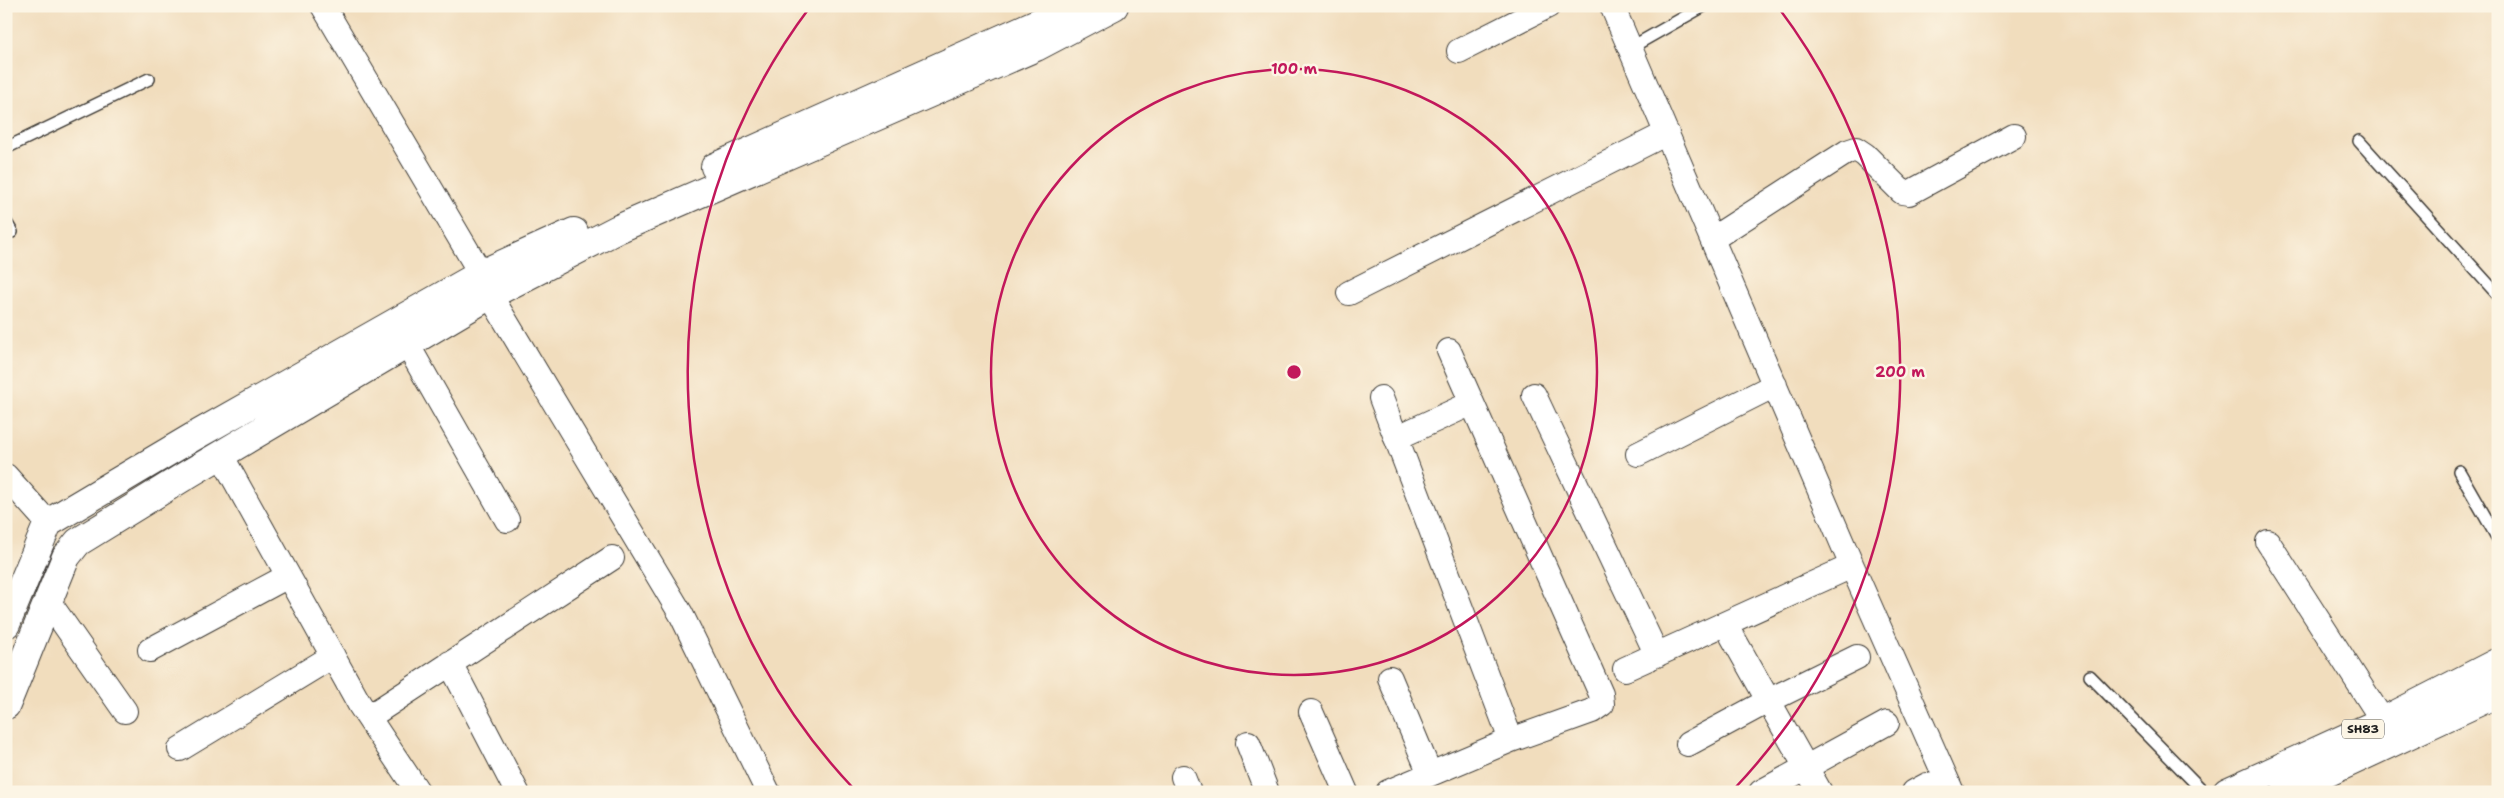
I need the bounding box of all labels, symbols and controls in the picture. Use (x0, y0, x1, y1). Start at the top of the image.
text: 100 m (1271, 59, 1317, 79)
text: 200 m (1875, 362, 1925, 382)
centre of rings (1285, 363, 1303, 381)
road number: SH83 (2342, 720, 2384, 739)

